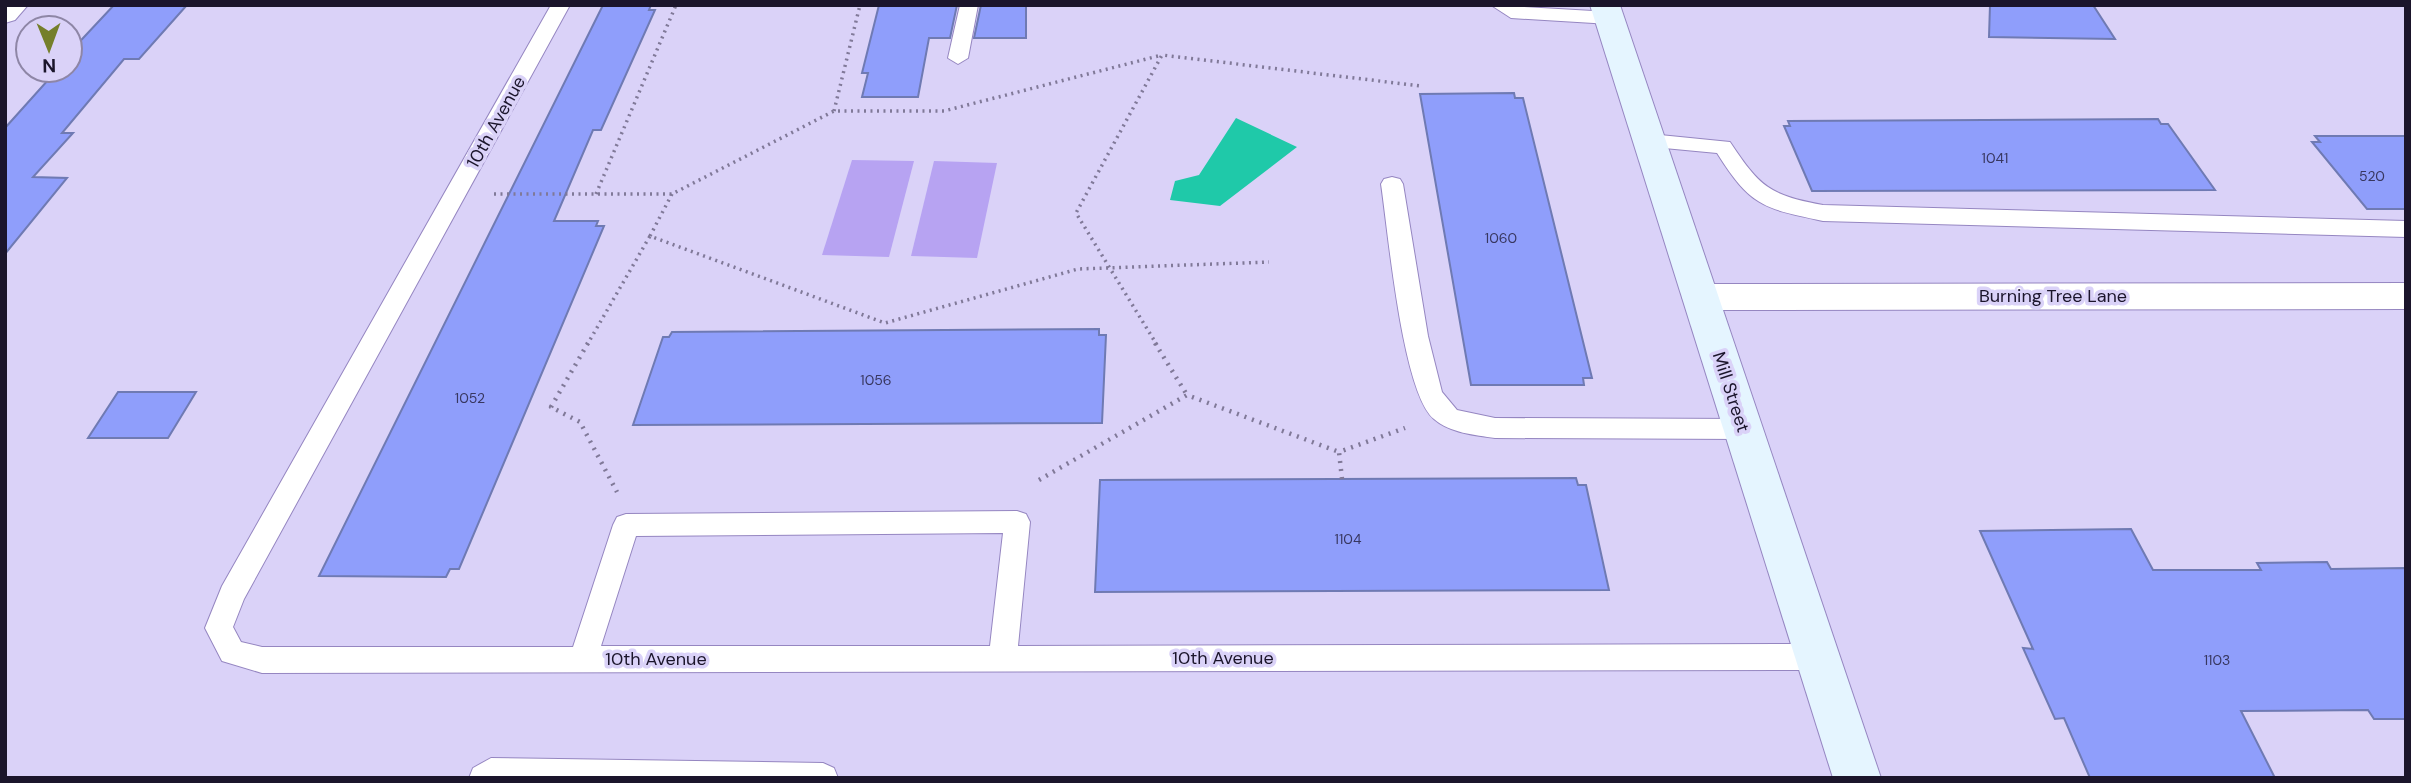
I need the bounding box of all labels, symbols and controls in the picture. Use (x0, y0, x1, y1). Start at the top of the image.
north arrow (14, 14, 84, 84)
text: N (42, 53, 56, 78)
street label: 10th Avenue (461, 72, 531, 172)
house number: 1041 (1982, 149, 2008, 167)
house number: 520 (2359, 167, 2385, 185)
house number: 1060 (1485, 229, 1517, 247)
street label: Burning Tree Lane (1979, 284, 2127, 308)
street label: Mill Street (1707, 349, 1755, 435)
house number: 1056 (860, 371, 892, 389)
house number: 1052 (455, 389, 485, 407)
house number: 1104 (1335, 530, 1362, 548)
street label: 10th Avenue (1172, 646, 1274, 670)
street label: 10th Avenue (605, 647, 707, 671)
house number: 1103 (2204, 651, 2230, 669)

